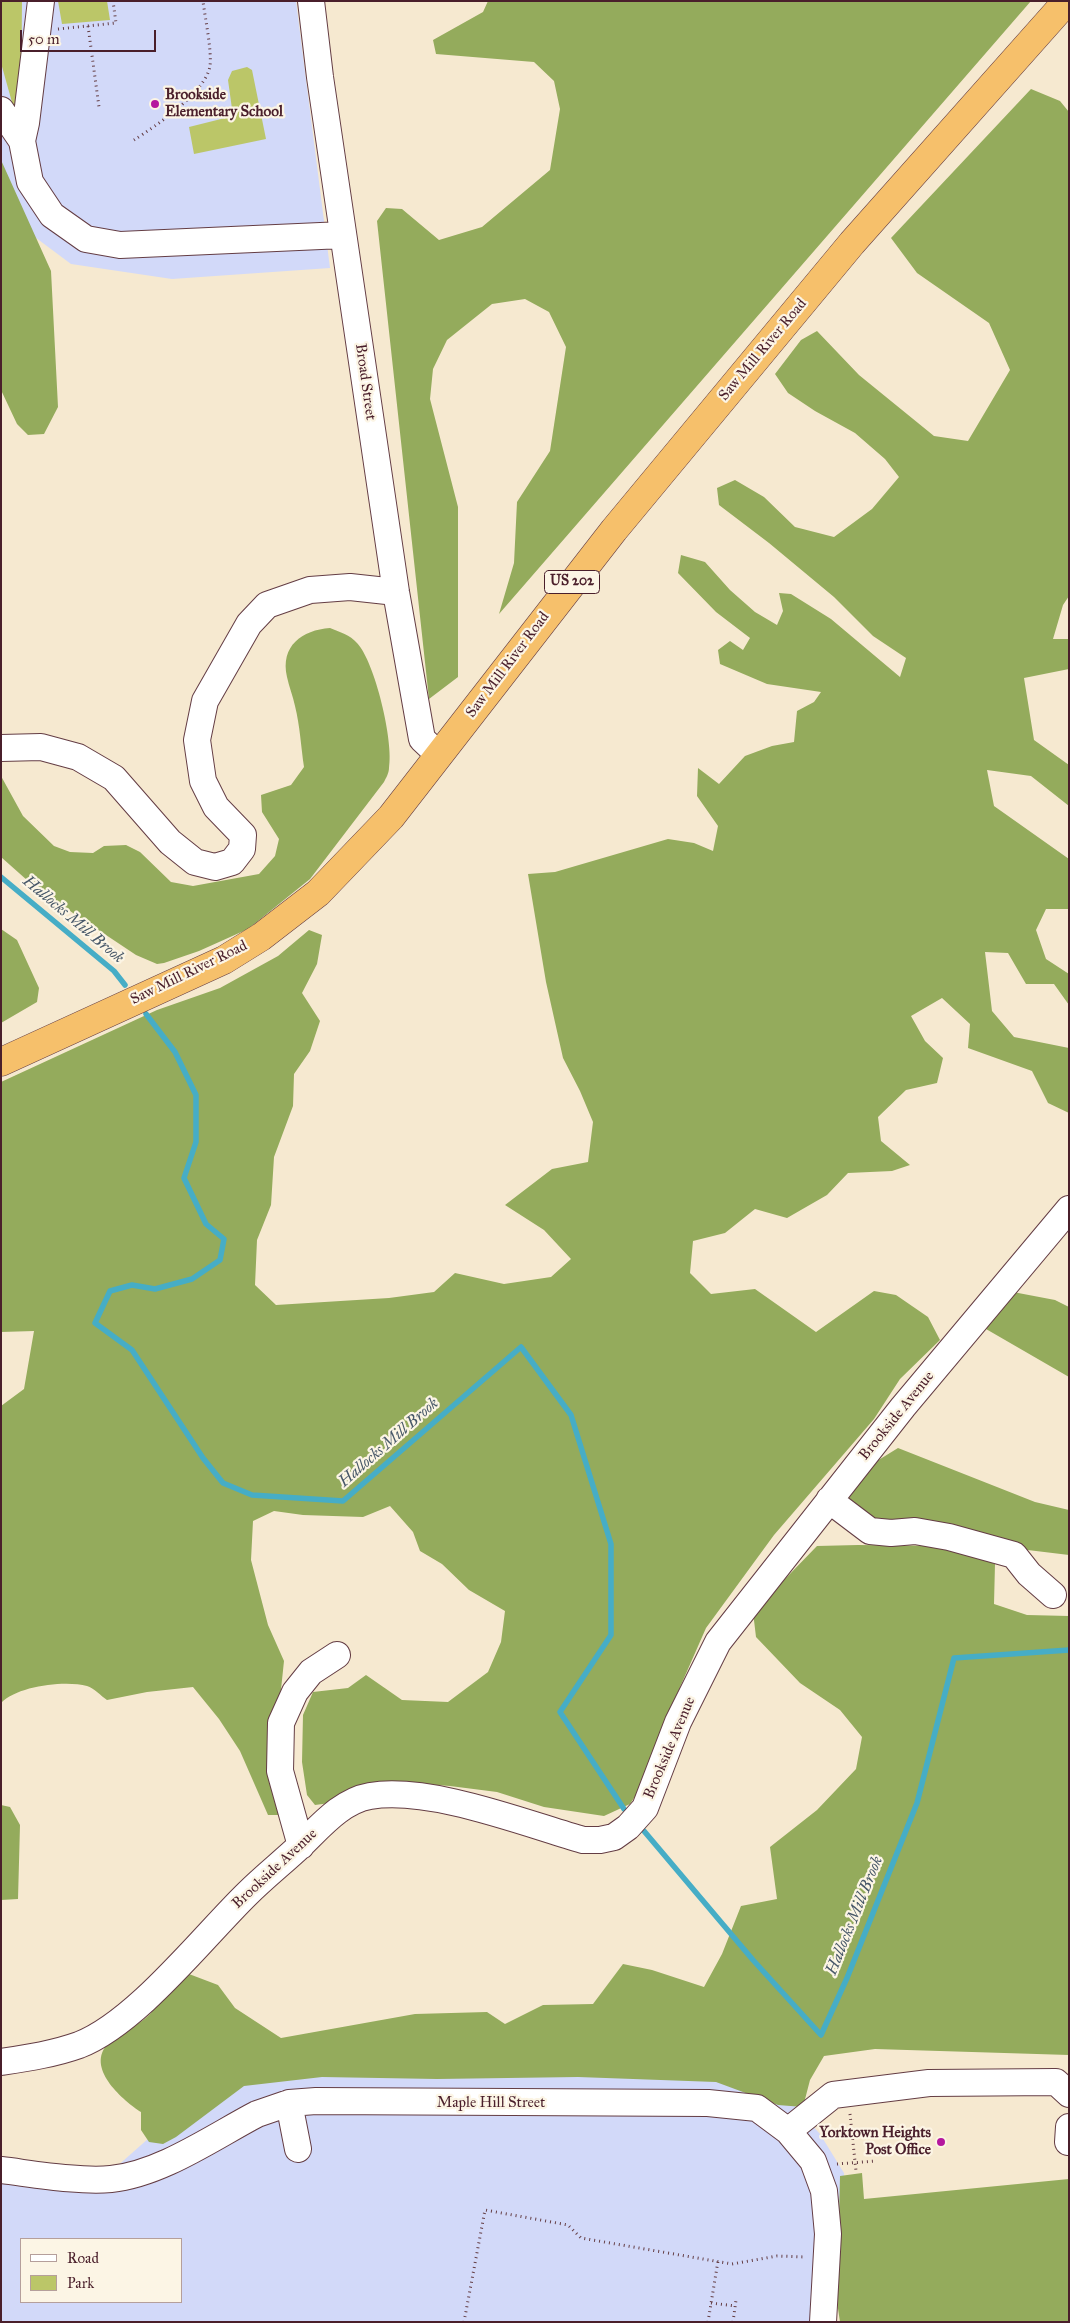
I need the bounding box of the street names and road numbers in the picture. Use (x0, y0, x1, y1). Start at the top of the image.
street label: Saw Mill River Road (715, 295, 811, 405)
street label: Broad Street (351, 342, 379, 422)
road number: US 202 (544, 570, 600, 594)
street label: Saw Mill River Road (462, 609, 554, 721)
street label: Saw Mill River Road (128, 937, 250, 1009)
street label: Brookside Avenue (856, 1368, 938, 1464)
street label: Brookside Avenue (640, 1694, 700, 1802)
street label: Brookside Avenue (229, 1825, 321, 1913)
street label: Maple Hill Street (437, 2094, 545, 2112)

